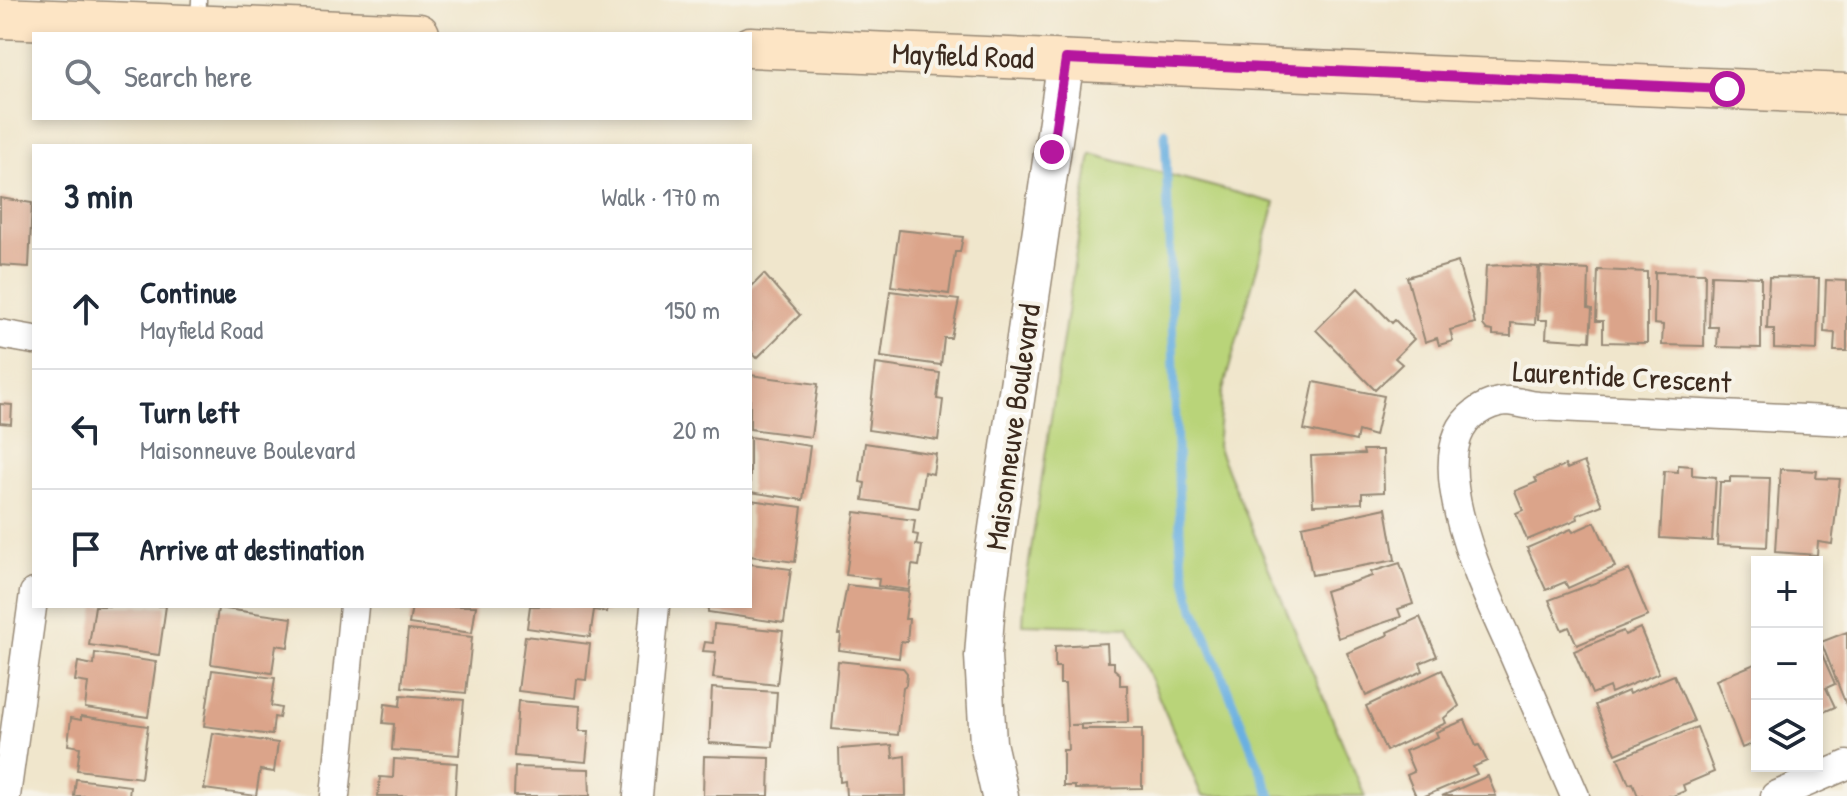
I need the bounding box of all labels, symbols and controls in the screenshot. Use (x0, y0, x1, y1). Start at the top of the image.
search box (32, 32, 752, 120)
street label: Mayfield Road (891, 33, 1035, 77)
icon: search (60, 54, 104, 98)
text: Search here (124, 56, 252, 96)
route start (1709, 71, 1745, 107)
route end (1034, 134, 1070, 170)
text: 3 min (64, 173, 133, 219)
text: Walk · 170 m (601, 179, 720, 214)
text: Continue (140, 272, 237, 312)
icon: ahead (64, 287, 108, 331)
text: 150 m (664, 292, 720, 327)
street label: Maisonneuve Boulevard (975, 301, 1049, 553)
text: Mayfield Road (140, 312, 263, 347)
street label: Laurentide Crescent (1512, 350, 1733, 402)
text: Turn left (140, 392, 239, 432)
icon: left (64, 407, 108, 451)
text: 20 m (673, 412, 720, 447)
text: Maisonneuve Boulevard (140, 432, 355, 467)
icon: arrive (64, 527, 108, 571)
text: Arrive at destination (140, 529, 365, 569)
map controls (1751, 556, 1823, 772)
button: + (1751, 556, 1823, 628)
button: − (1751, 628, 1823, 700)
button: layers (1751, 700, 1823, 772)

